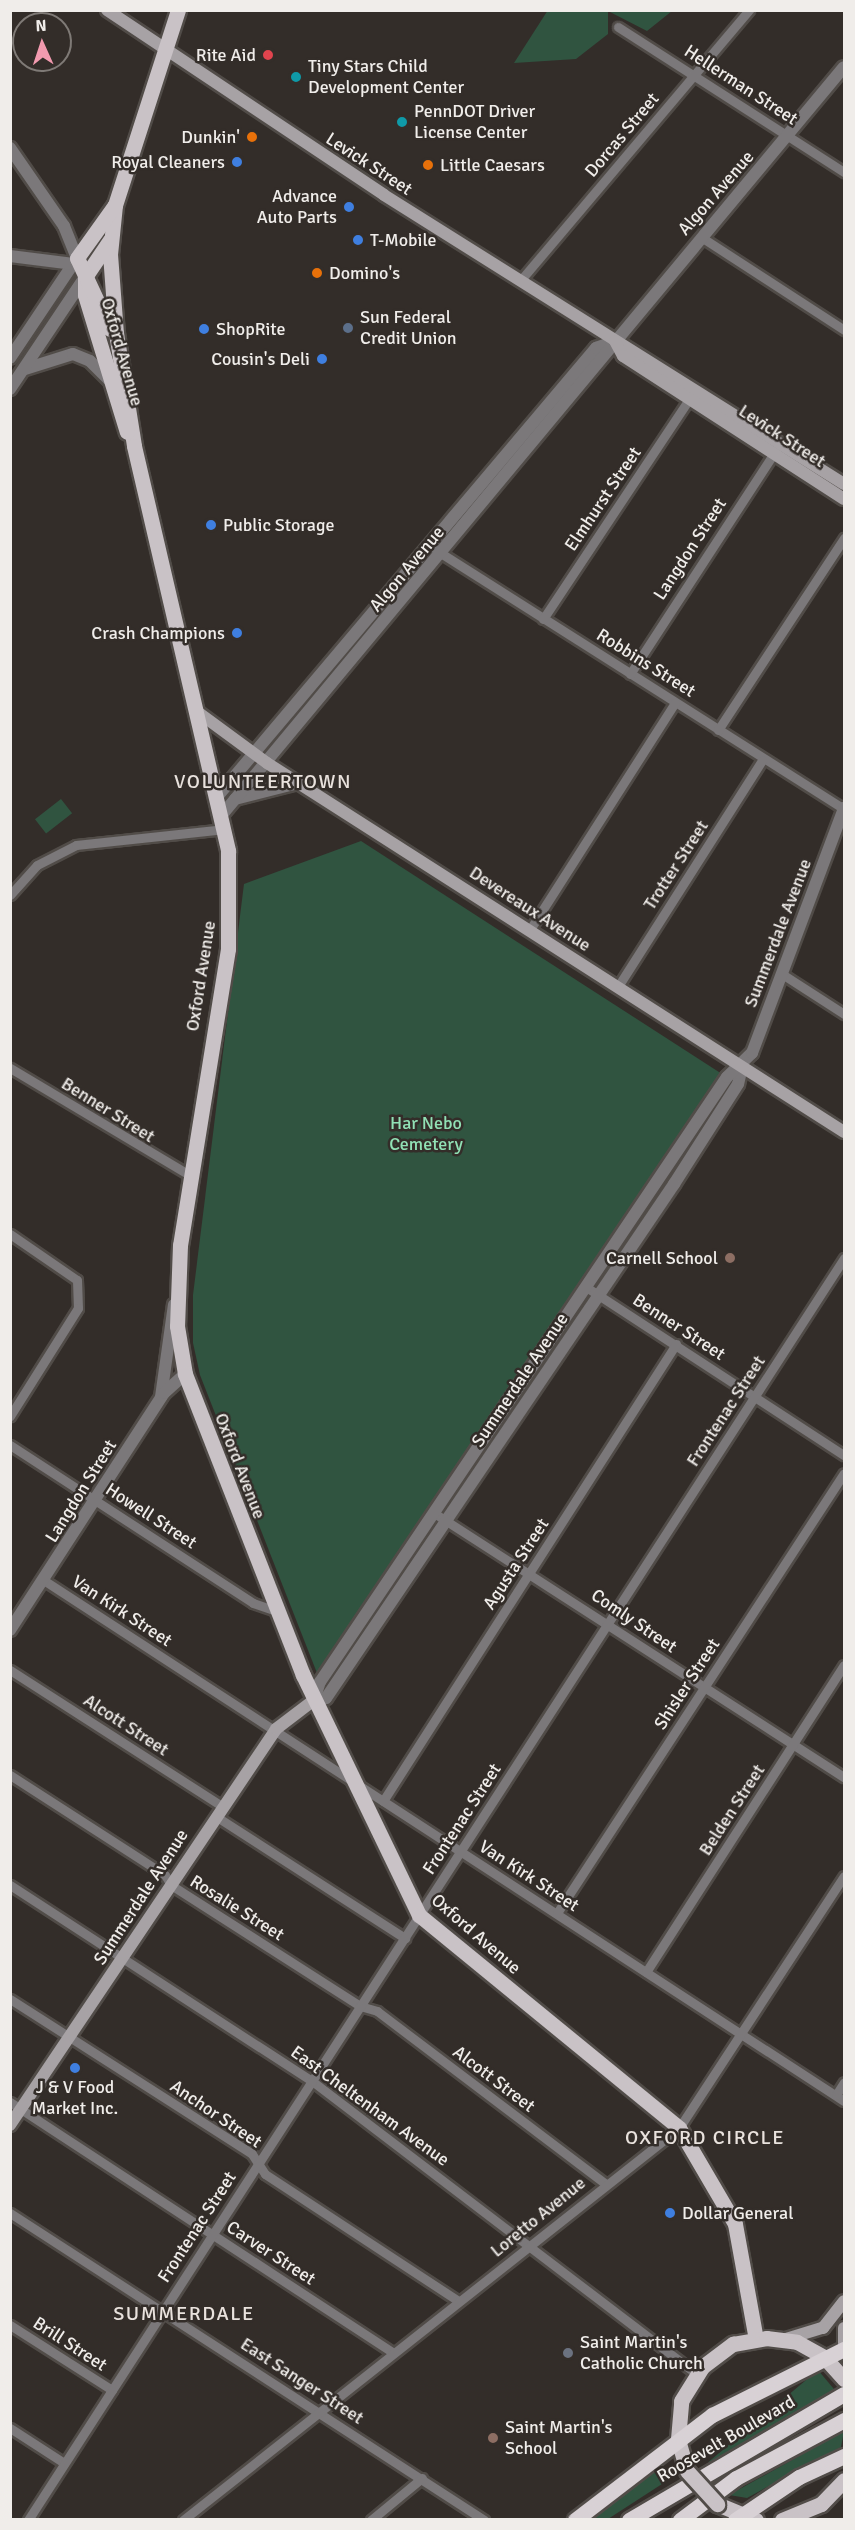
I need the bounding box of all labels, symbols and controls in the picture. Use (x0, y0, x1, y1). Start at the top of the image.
north arrow (12, 12, 72, 72)
text: N (35, 16, 47, 36)
street label: Hellerman Street (680, 40, 802, 130)
place label: Rite Aid (196, 44, 256, 66)
marker: Rite Aid (261, 48, 275, 62)
place label: Tiny Stars Child Development Center (308, 56, 464, 98)
marker: Tiny Stars Child Development Center (289, 70, 303, 84)
street label: Dorcas Street (580, 88, 664, 182)
place label: PennDOT Driver License Center (414, 101, 535, 144)
marker: PennDOT Driver License Center (395, 115, 409, 129)
place label: Dunkin' (181, 126, 240, 148)
street label: Levick Street (322, 128, 416, 200)
marker: Dunkin' (245, 130, 259, 144)
street label: Algon Avenue (673, 146, 759, 240)
place label: Royal Cleaners (111, 151, 225, 173)
place label: Little Caesars (440, 154, 545, 176)
marker: Royal Cleaners (230, 155, 244, 169)
marker: Little Caesars (421, 158, 435, 172)
place label: Advance Auto Parts (257, 186, 337, 228)
marker: Advance Auto Parts (342, 200, 356, 214)
place label: T-Mobile (370, 229, 437, 251)
marker: T-Mobile (351, 233, 365, 247)
place label: Domino's (329, 262, 400, 284)
marker: Domino's (310, 266, 324, 280)
street label: Oxford Avenue (96, 295, 148, 409)
place label: Sun Federal Credit Union (360, 307, 457, 350)
place label: ShopRite (216, 318, 285, 340)
marker: Sun Federal Credit Union (341, 321, 355, 335)
marker: ShopRite (197, 322, 211, 336)
place label: Cousin's Deli (211, 348, 310, 370)
marker: Cousin's Deli (315, 352, 329, 366)
street label: Levick Street (735, 400, 829, 472)
street label: Elmhurst Street (560, 443, 646, 555)
street label: Langdon Street (649, 494, 731, 604)
place label: Public Storage (223, 514, 334, 536)
marker: Public Storage (204, 518, 218, 532)
street label: Algon Avenue (365, 522, 449, 616)
place label: Crash Champions (91, 622, 225, 644)
street label: Robbins Street (593, 624, 699, 702)
marker: Crash Champions (230, 626, 244, 640)
district label: VOLUNTEERTOWN (174, 769, 352, 793)
street label: Trotter Street (639, 816, 713, 914)
street label: Summerdale Avenue (740, 856, 816, 1010)
street label: Devereaux Avenue (465, 862, 595, 956)
street label: Oxford Avenue (182, 919, 220, 1033)
street label: Benner Street (57, 1073, 159, 1147)
park label: Har Nebo Cemetery (389, 1113, 463, 1156)
place label: Carnell School (606, 1247, 718, 1269)
marker: Carnell School (723, 1251, 737, 1265)
street label: Benner Street (629, 1289, 729, 1365)
street label: Summerdale Avenue (467, 1309, 573, 1451)
street label: Frontenac Street (682, 1352, 770, 1470)
street label: Oxford Avenue (210, 1410, 270, 1522)
street label: Langdon Street (41, 1436, 121, 1546)
street label: Howell Street (101, 1479, 201, 1553)
street label: Agusta Street (479, 1514, 553, 1614)
street label: Van Kirk Street (68, 1571, 176, 1651)
street label: Comly Street (587, 1584, 681, 1658)
street label: Shisler Street (650, 1634, 724, 1734)
street label: Alcott Street (79, 1690, 173, 1760)
street label: Frontenac Street (418, 1760, 506, 1878)
street label: Belden Street (695, 1760, 769, 1860)
street label: Summerdale Avenue (89, 1825, 193, 1969)
street label: Van Kirk Street (475, 1836, 583, 1916)
street label: Rosalie Street (186, 1871, 288, 1945)
street label: Oxford Avenue (427, 1889, 525, 1979)
street label: East Cheltenham Avenue (287, 2041, 453, 2171)
street label: Alcott Street (449, 2041, 539, 2117)
marker: J & V Food Market Inc. (68, 2061, 82, 2075)
street label: Anchor Street (166, 2075, 266, 2153)
place label: J & V Food Market Inc. (32, 2077, 118, 2120)
district label: OXFORD CIRCLE (625, 2125, 785, 2149)
street label: Frontenac Street (153, 2168, 241, 2286)
street label: Loretto Avenue (486, 2172, 590, 2262)
place label: Dollar General (682, 2202, 793, 2224)
marker: Dollar General (663, 2206, 677, 2220)
street label: Carver Street (223, 2216, 319, 2290)
district label: SUMMERDALE (113, 2301, 255, 2325)
street label: Brill Street (29, 2312, 111, 2376)
place label: Saint Martin's Catholic Church (580, 2332, 703, 2374)
street label: East Sanger Street (236, 2333, 368, 2429)
marker: Saint Martin's Catholic Church (561, 2346, 575, 2360)
street label: Roosevelt Boulevard (653, 2391, 799, 2487)
place label: Saint Martin's School (505, 2417, 612, 2460)
marker: Saint Martin's School (486, 2431, 500, 2445)

